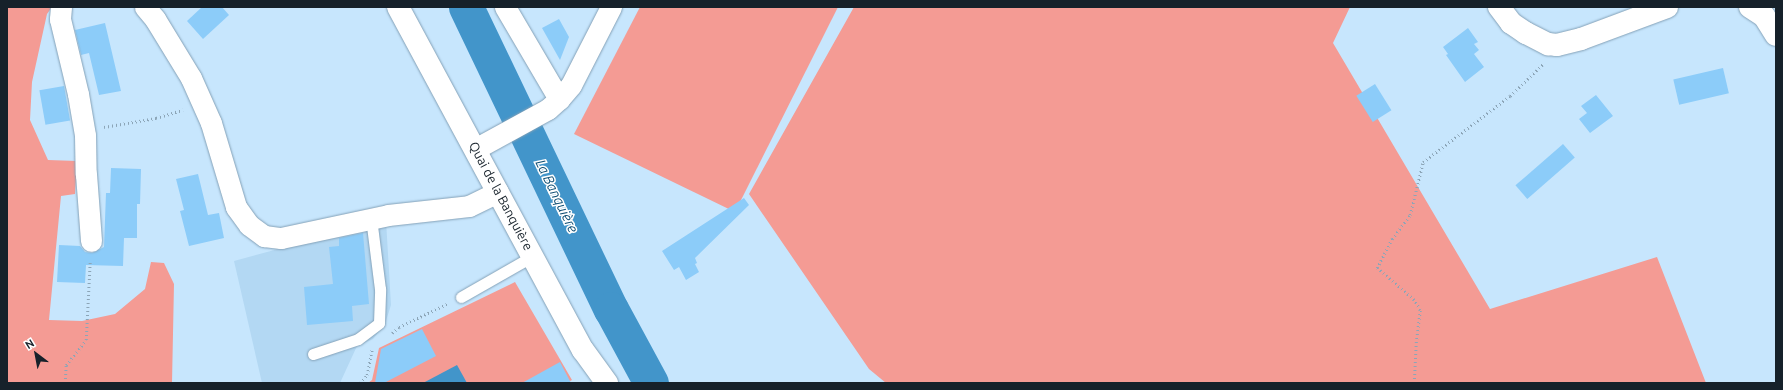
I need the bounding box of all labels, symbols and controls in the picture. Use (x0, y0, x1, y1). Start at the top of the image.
street label: Quai de la Banquière (466, 139, 536, 253)
water label: La Banquière (532, 157, 582, 235)
north arrow (16, 334, 56, 374)
text: N (23, 337, 36, 351)

